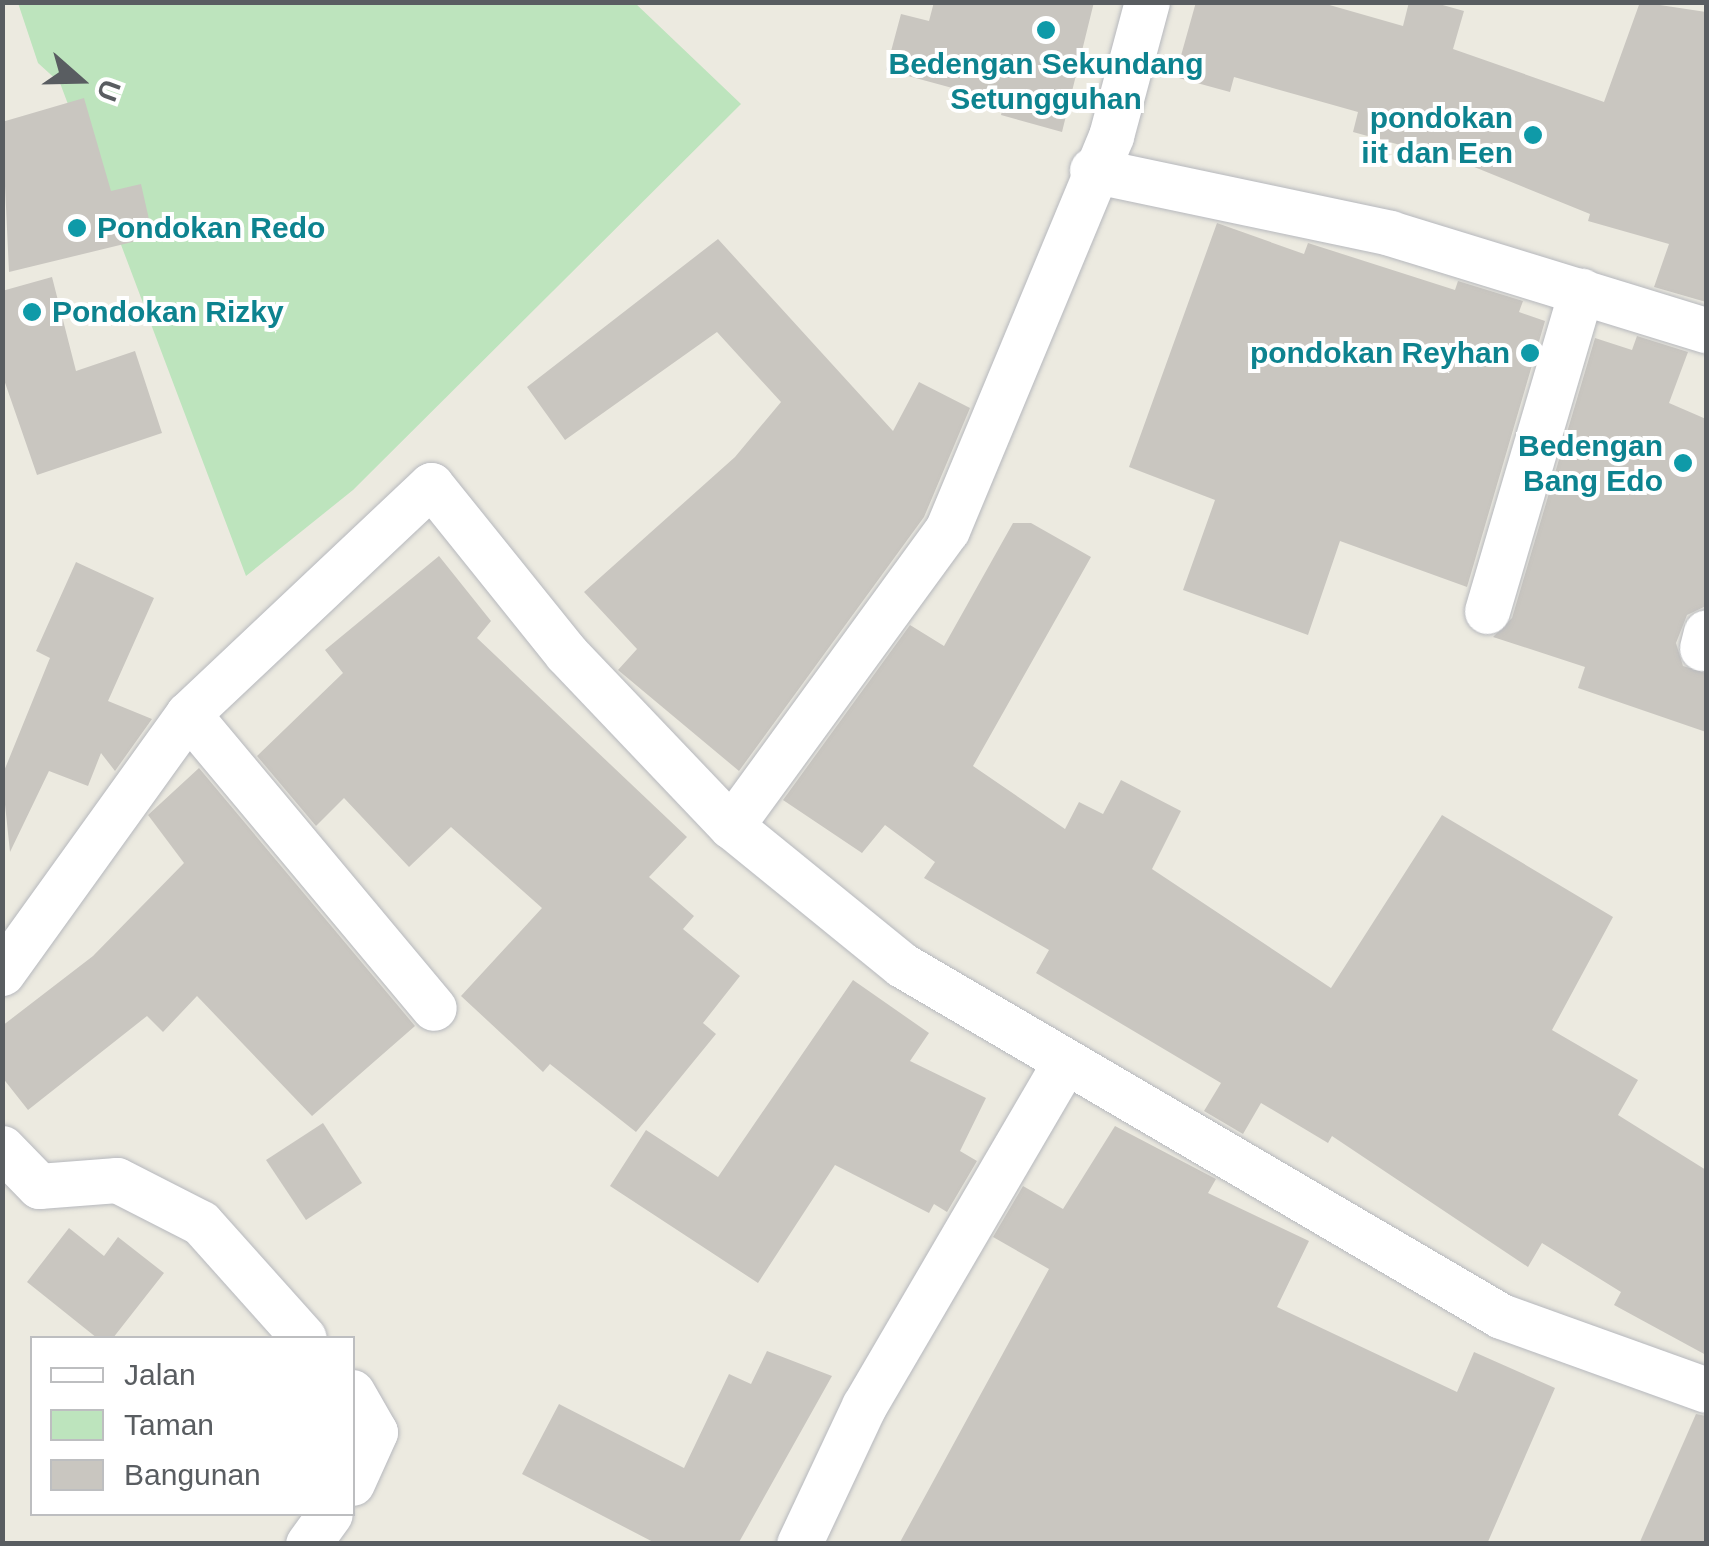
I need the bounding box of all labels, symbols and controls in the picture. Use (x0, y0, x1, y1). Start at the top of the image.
marker: Bedengan Sekundang Setungguhan (1035, 19, 1057, 41)
north arrow (30, 30, 130, 130)
place label: Bedengan Sekundang Setungguhan (888, 46, 1204, 116)
text: U (91, 76, 127, 105)
place label: pondokan iit dan Een (1361, 100, 1513, 170)
marker: pondokan iit dan Een (1522, 124, 1544, 146)
place label: Pondokan Redo (97, 210, 325, 246)
marker: Pondokan Redo (66, 217, 88, 239)
place label: Pondokan Rizky (52, 294, 284, 330)
marker: Pondokan Rizky (21, 301, 43, 323)
place label: pondokan Reyhan (1250, 335, 1510, 371)
marker: pondokan Reyhan (1519, 342, 1541, 364)
place label: Bedengan Bang Edo (1518, 428, 1663, 498)
marker: Bedengan Bang Edo (1672, 452, 1694, 474)
legend (30, 1336, 355, 1516)
text: Jalan (124, 1358, 196, 1391)
text: Taman (124, 1408, 214, 1441)
text: Bangunan (124, 1458, 261, 1491)

